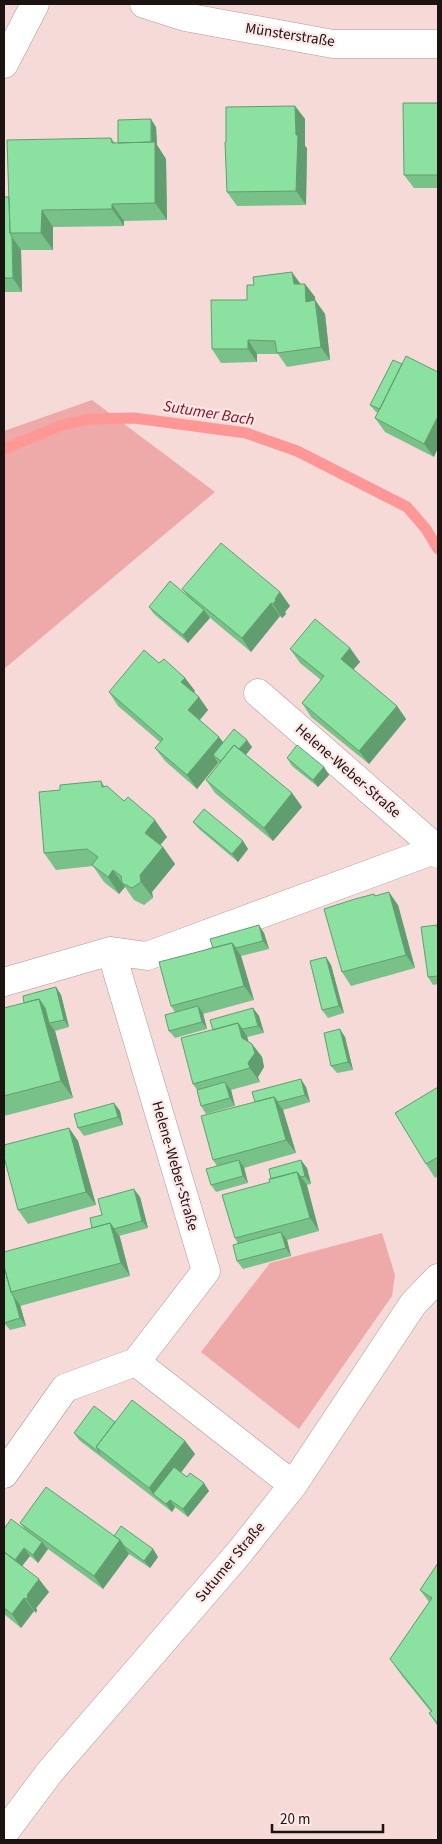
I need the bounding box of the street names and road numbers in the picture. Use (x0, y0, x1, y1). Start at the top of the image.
street label: Münsterstraße (244, 18, 336, 52)
street label: Helene-Weber-Straße (290, 719, 406, 823)
street label: Helene-Weber-Straße (146, 1099, 204, 1233)
street label: Sutumer Straße (190, 1517, 270, 1607)

